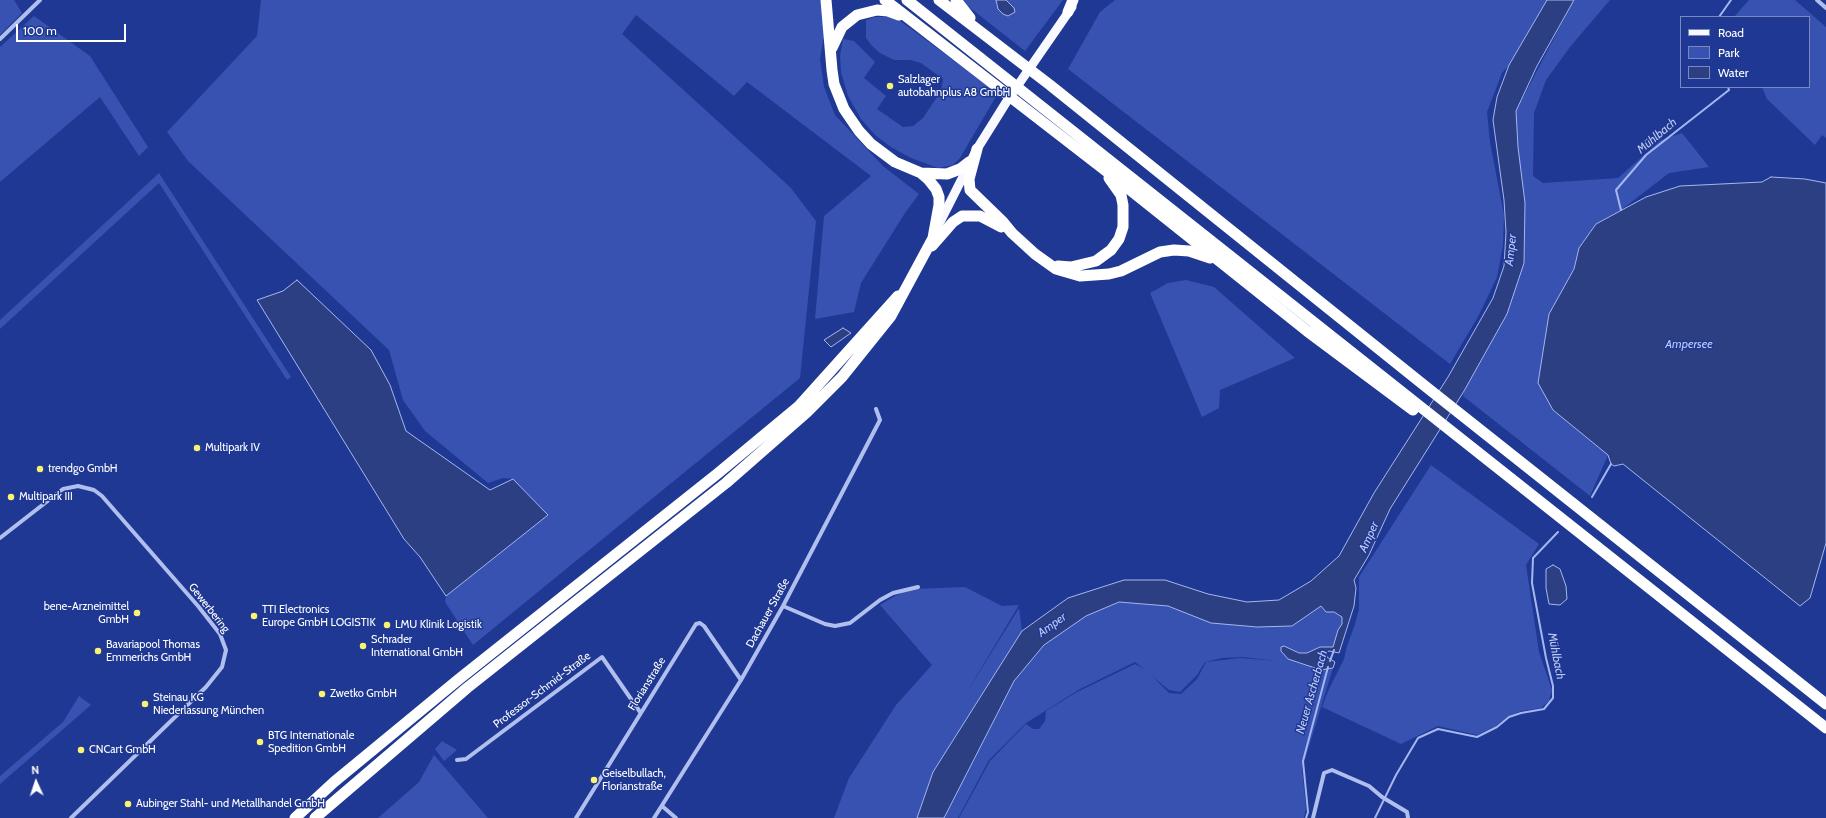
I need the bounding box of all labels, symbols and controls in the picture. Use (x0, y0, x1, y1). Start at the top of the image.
scale bar (18, 16, 128, 42)
legend (1680, 16, 1810, 88)
text: 100 m (23, 23, 57, 38)
text: Road (1718, 25, 1744, 40)
text: Park (1718, 45, 1740, 60)
text: Water (1718, 65, 1748, 80)
place label: Salzlager autobahnplus A8 GmbH (898, 73, 1010, 99)
marker: Salzlager autobahnplus A8 GmbH (885, 81, 895, 91)
water label: Mühlbach (1634, 115, 1680, 157)
water label: Amper (1502, 233, 1520, 267)
water label: Ampersee (1665, 337, 1713, 351)
place label: Multipark IV (205, 441, 260, 455)
marker: Multipark IV (192, 443, 202, 453)
place label: trendgo GmbH (48, 462, 118, 476)
marker: trendgo GmbH (35, 464, 45, 474)
place label: Multipark III (19, 490, 73, 504)
marker: Multipark III (6, 492, 16, 502)
water label: Amper (1356, 520, 1382, 554)
street label: Dachauer Straße (743, 576, 793, 650)
street label: Gewerbering (186, 581, 232, 635)
place label: bene-Arzneimittel GmbH (44, 600, 129, 626)
place label: TTI Electronics Europe GmbH LOGISTIK (262, 603, 376, 629)
marker: bene-Arzneimittel GmbH (132, 608, 142, 618)
water label: Amper (1035, 610, 1069, 640)
marker: TTI Electronics Europe GmbH LOGISTIK (249, 611, 259, 621)
place label: LMU Klinik Logistik (395, 618, 482, 632)
marker: LMU Klinik Logistik (382, 620, 392, 630)
water label: Mühlbach (1544, 631, 1568, 681)
place label: Schrader International GmbH (371, 633, 463, 659)
place label: Bavariapool Thomas Emmerichs GmbH (106, 638, 200, 664)
marker: Schrader International GmbH (358, 641, 368, 651)
marker: Bavariapool Thomas Emmerichs GmbH (93, 646, 103, 656)
street label: Professor-Schmid-Straße (491, 649, 593, 731)
water label: Neuer Ascherbach (1293, 649, 1331, 735)
street label: Florianstraße (625, 655, 669, 713)
place label: Zwetko GmbH (330, 687, 397, 701)
marker: Zwetko GmbH (317, 689, 327, 699)
place label: Steinau KG Niederlassung München (153, 691, 264, 717)
marker: Steinau KG Niederlassung München (140, 699, 150, 709)
place label: BTG Internationale Spedition GmbH (268, 729, 354, 755)
marker: BTG Internationale Spedition GmbH (255, 737, 265, 747)
place label: CNCart GmbH (89, 743, 156, 757)
marker: CNCart GmbH (76, 745, 86, 755)
north arrow (16, 762, 56, 802)
text: N (31, 763, 40, 777)
place label: Geiselbullach, Florianstraße (602, 767, 666, 793)
marker: Geiselbullach, Florianstraße (589, 775, 599, 785)
place label: Aubinger Stahl- und Metallhandel GmbH (136, 797, 325, 811)
marker: Aubinger Stahl- und Metallhandel GmbH (123, 799, 133, 809)

